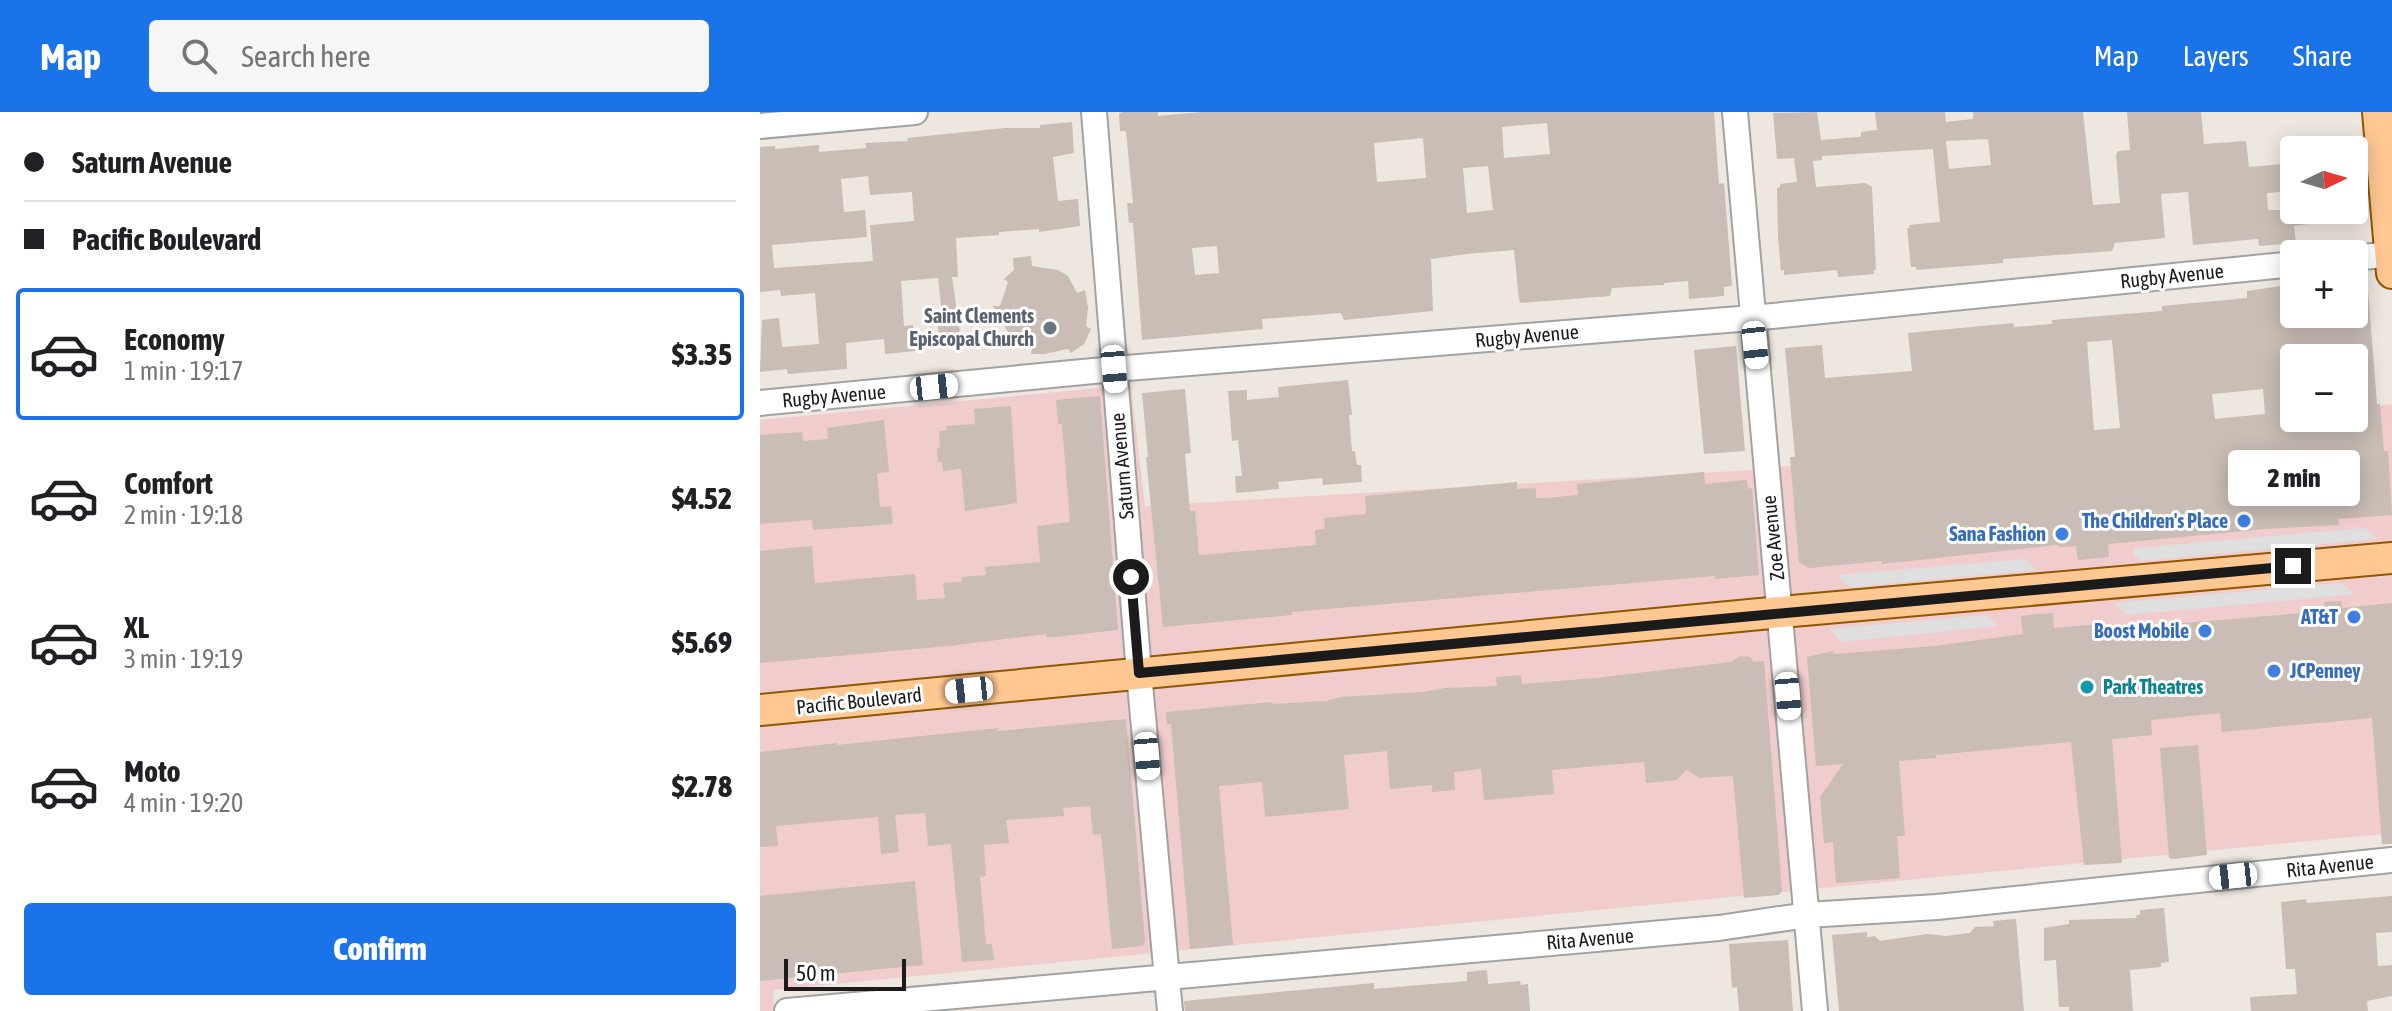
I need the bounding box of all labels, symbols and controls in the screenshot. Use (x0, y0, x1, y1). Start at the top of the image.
search box (149, 20, 709, 92)
icon: search (177, 34, 221, 78)
text: Map (40, 35, 101, 78)
text: Search here (241, 39, 371, 73)
text: Map (2094, 40, 2139, 72)
text: Layers (2183, 40, 2249, 72)
text: Share (2293, 40, 2352, 72)
north arrow (2280, 136, 2368, 224)
map controls (2280, 136, 2368, 432)
text: Saturn Avenue (72, 145, 232, 179)
text: Pacific Boulevard (72, 222, 261, 256)
button: + (2280, 240, 2368, 328)
street label: Rugby Avenue (2119, 259, 2225, 292)
place label: Saint Clements Episcopal Church (909, 304, 1034, 350)
icon: car (28, 318, 100, 390)
marker: Saint Clements Episcopal Church (1041, 319, 1059, 337)
street label: Rugby Avenue (1474, 320, 1580, 351)
car (1741, 320, 1769, 370)
text: Economy (124, 322, 225, 356)
text: $3.35 (672, 337, 732, 371)
car (1100, 344, 1128, 394)
button: − (2280, 344, 2368, 432)
text: 1 min · 19:17 (124, 356, 243, 386)
car (909, 373, 959, 401)
street label: Rugby Avenue (781, 380, 887, 411)
street label: Saturn Avenue (1105, 412, 1138, 520)
callout: 2 min (2227, 450, 2359, 506)
icon: car (28, 462, 100, 534)
text: 2 min (2267, 463, 2321, 493)
text: Comfort (124, 466, 213, 500)
text: $4.52 (672, 481, 732, 515)
street label: Zoe Avenue (1757, 494, 1788, 582)
text: 2 min · 19:18 (124, 500, 243, 530)
place label: The Children's Place (2082, 509, 2228, 532)
marker: The Children's Place (2235, 512, 2253, 530)
place label: Sana Fashion (1949, 522, 2046, 545)
marker: Sana Fashion (2053, 525, 2071, 543)
route end (2275, 548, 2311, 584)
route start (1113, 559, 1149, 595)
place label: AT&T (2300, 605, 2338, 628)
icon: car (28, 606, 100, 678)
marker: AT&T (2345, 608, 2363, 626)
text: XL (124, 610, 149, 644)
place label: Boost Mobile (2094, 619, 2189, 642)
marker: Boost Mobile (2196, 622, 2214, 640)
text: $5.69 (672, 625, 732, 659)
text: 3 min · 19:19 (124, 644, 243, 674)
place label: JCPenney (2289, 659, 2361, 682)
marker: JCPenney (2265, 662, 2283, 680)
car (1774, 671, 1802, 721)
place label: Park Theatres (2103, 675, 2203, 698)
car (944, 676, 994, 704)
marker: Park Theatres (2078, 678, 2096, 696)
street label: Pacific Boulevard (795, 682, 923, 719)
car (1133, 731, 1161, 781)
icon: car (28, 750, 100, 822)
text: Moto (124, 754, 181, 788)
text: $2.78 (672, 769, 732, 803)
text: 4 min · 19:20 (124, 788, 243, 818)
street label: Rita Avenue (2285, 849, 2375, 882)
car (2208, 862, 2258, 890)
button: Confirm (24, 903, 736, 995)
street label: Rita Avenue (1545, 923, 1635, 954)
scale bar (784, 955, 906, 991)
text: 50 m (796, 960, 836, 986)

